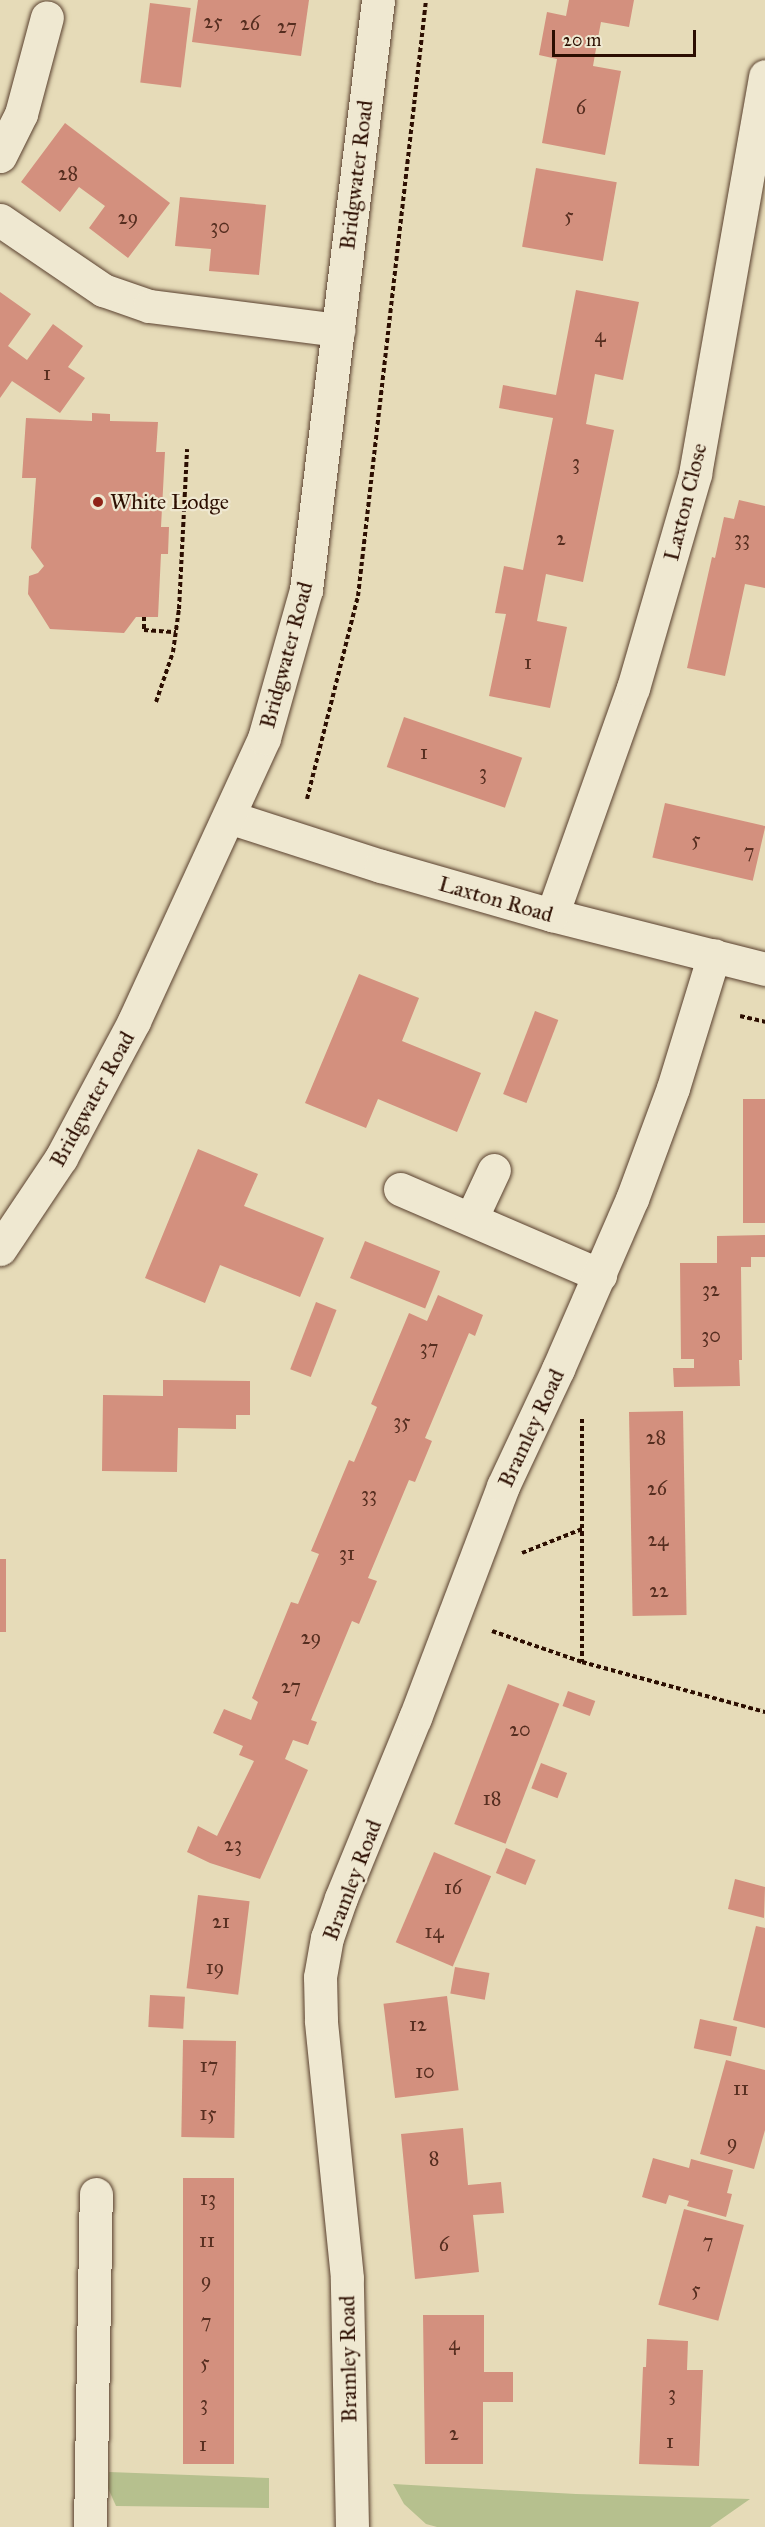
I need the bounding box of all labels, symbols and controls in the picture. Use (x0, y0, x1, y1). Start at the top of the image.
house number: 25 (203, 9, 223, 33)
house number: 26 (240, 11, 260, 35)
house number: 27 (277, 14, 297, 38)
scale bar (555, 18, 699, 56)
text: 20 m (563, 29, 601, 51)
house number: 6 (576, 95, 586, 119)
street label: Bridgwater Road (334, 99, 378, 251)
house number: 28 (58, 161, 78, 185)
house number: 5 (564, 203, 574, 227)
house number: 29 (118, 205, 138, 229)
house number: 30 (210, 214, 230, 238)
house number: 4 (594, 323, 606, 347)
house number: 1 (43, 361, 51, 385)
street label: Laxton Close (658, 440, 712, 564)
house number: 3 (572, 450, 580, 474)
place label: White Lodge (110, 489, 229, 515)
marker: White Lodge (91, 495, 105, 509)
house number: 2 (556, 526, 566, 550)
house number: 33 (734, 526, 750, 550)
street label: Bridgwater Road (254, 579, 318, 731)
house number: 1 (524, 650, 532, 674)
house number: 1 (420, 740, 428, 764)
house number: 3 (479, 760, 487, 784)
house number: 5 (691, 827, 701, 851)
house number: 7 (744, 839, 754, 863)
street label: Laxton Road (436, 870, 556, 928)
street label: Bridgwater Road (44, 1027, 140, 1171)
house number: 32 (702, 1277, 720, 1301)
house number: 30 (701, 1323, 721, 1347)
house number: 37 (420, 1335, 438, 1359)
street label: Bramley Road (492, 1365, 570, 1491)
house number: 35 (393, 1409, 411, 1433)
house number: 28 (646, 1425, 666, 1449)
house number: 26 (647, 1476, 667, 1500)
house number: 33 (361, 1482, 377, 1506)
house number: 24 (647, 1527, 669, 1551)
house number: 31 (339, 1541, 355, 1565)
house number: 22 (649, 1578, 669, 1602)
house number: 29 (301, 1625, 321, 1649)
house number: 27 (281, 1674, 301, 1698)
house number: 20 (509, 1717, 531, 1741)
house number: 18 (483, 1786, 501, 1810)
street label: Bramley Road (317, 1816, 387, 1944)
house number: 23 (224, 1832, 242, 1856)
house number: 16 (444, 1875, 462, 1899)
house number: 21 (212, 1909, 230, 1933)
house number: 14 (424, 1919, 444, 1943)
house number: 19 (206, 1955, 224, 1979)
house number: 12 (409, 2012, 427, 2036)
house number: 17 (200, 2053, 218, 2077)
house number: 10 (415, 2059, 435, 2083)
house number: 11 (733, 2076, 749, 2100)
house number: 15 (199, 2101, 217, 2125)
house number: 9 (727, 2130, 737, 2154)
house number: 8 (429, 2146, 439, 2170)
house number: 13 (200, 2186, 216, 2210)
house number: 11 (199, 2228, 215, 2252)
house number: 7 (703, 2229, 713, 2253)
house number: 6 (439, 2232, 449, 2256)
house number: 9 (201, 2268, 211, 2292)
house number: 5 (691, 2277, 701, 2301)
street label: Bramley Road (334, 2295, 362, 2423)
house number: 7 (201, 2309, 211, 2333)
house number: 4 (448, 2331, 460, 2355)
house number: 5 (200, 2350, 210, 2374)
house number: 3 (668, 2381, 676, 2405)
house number: 3 (200, 2391, 208, 2415)
house number: 2 (449, 2421, 459, 2445)
house number: 1 (666, 2429, 674, 2453)
house number: 1 (199, 2432, 207, 2456)

